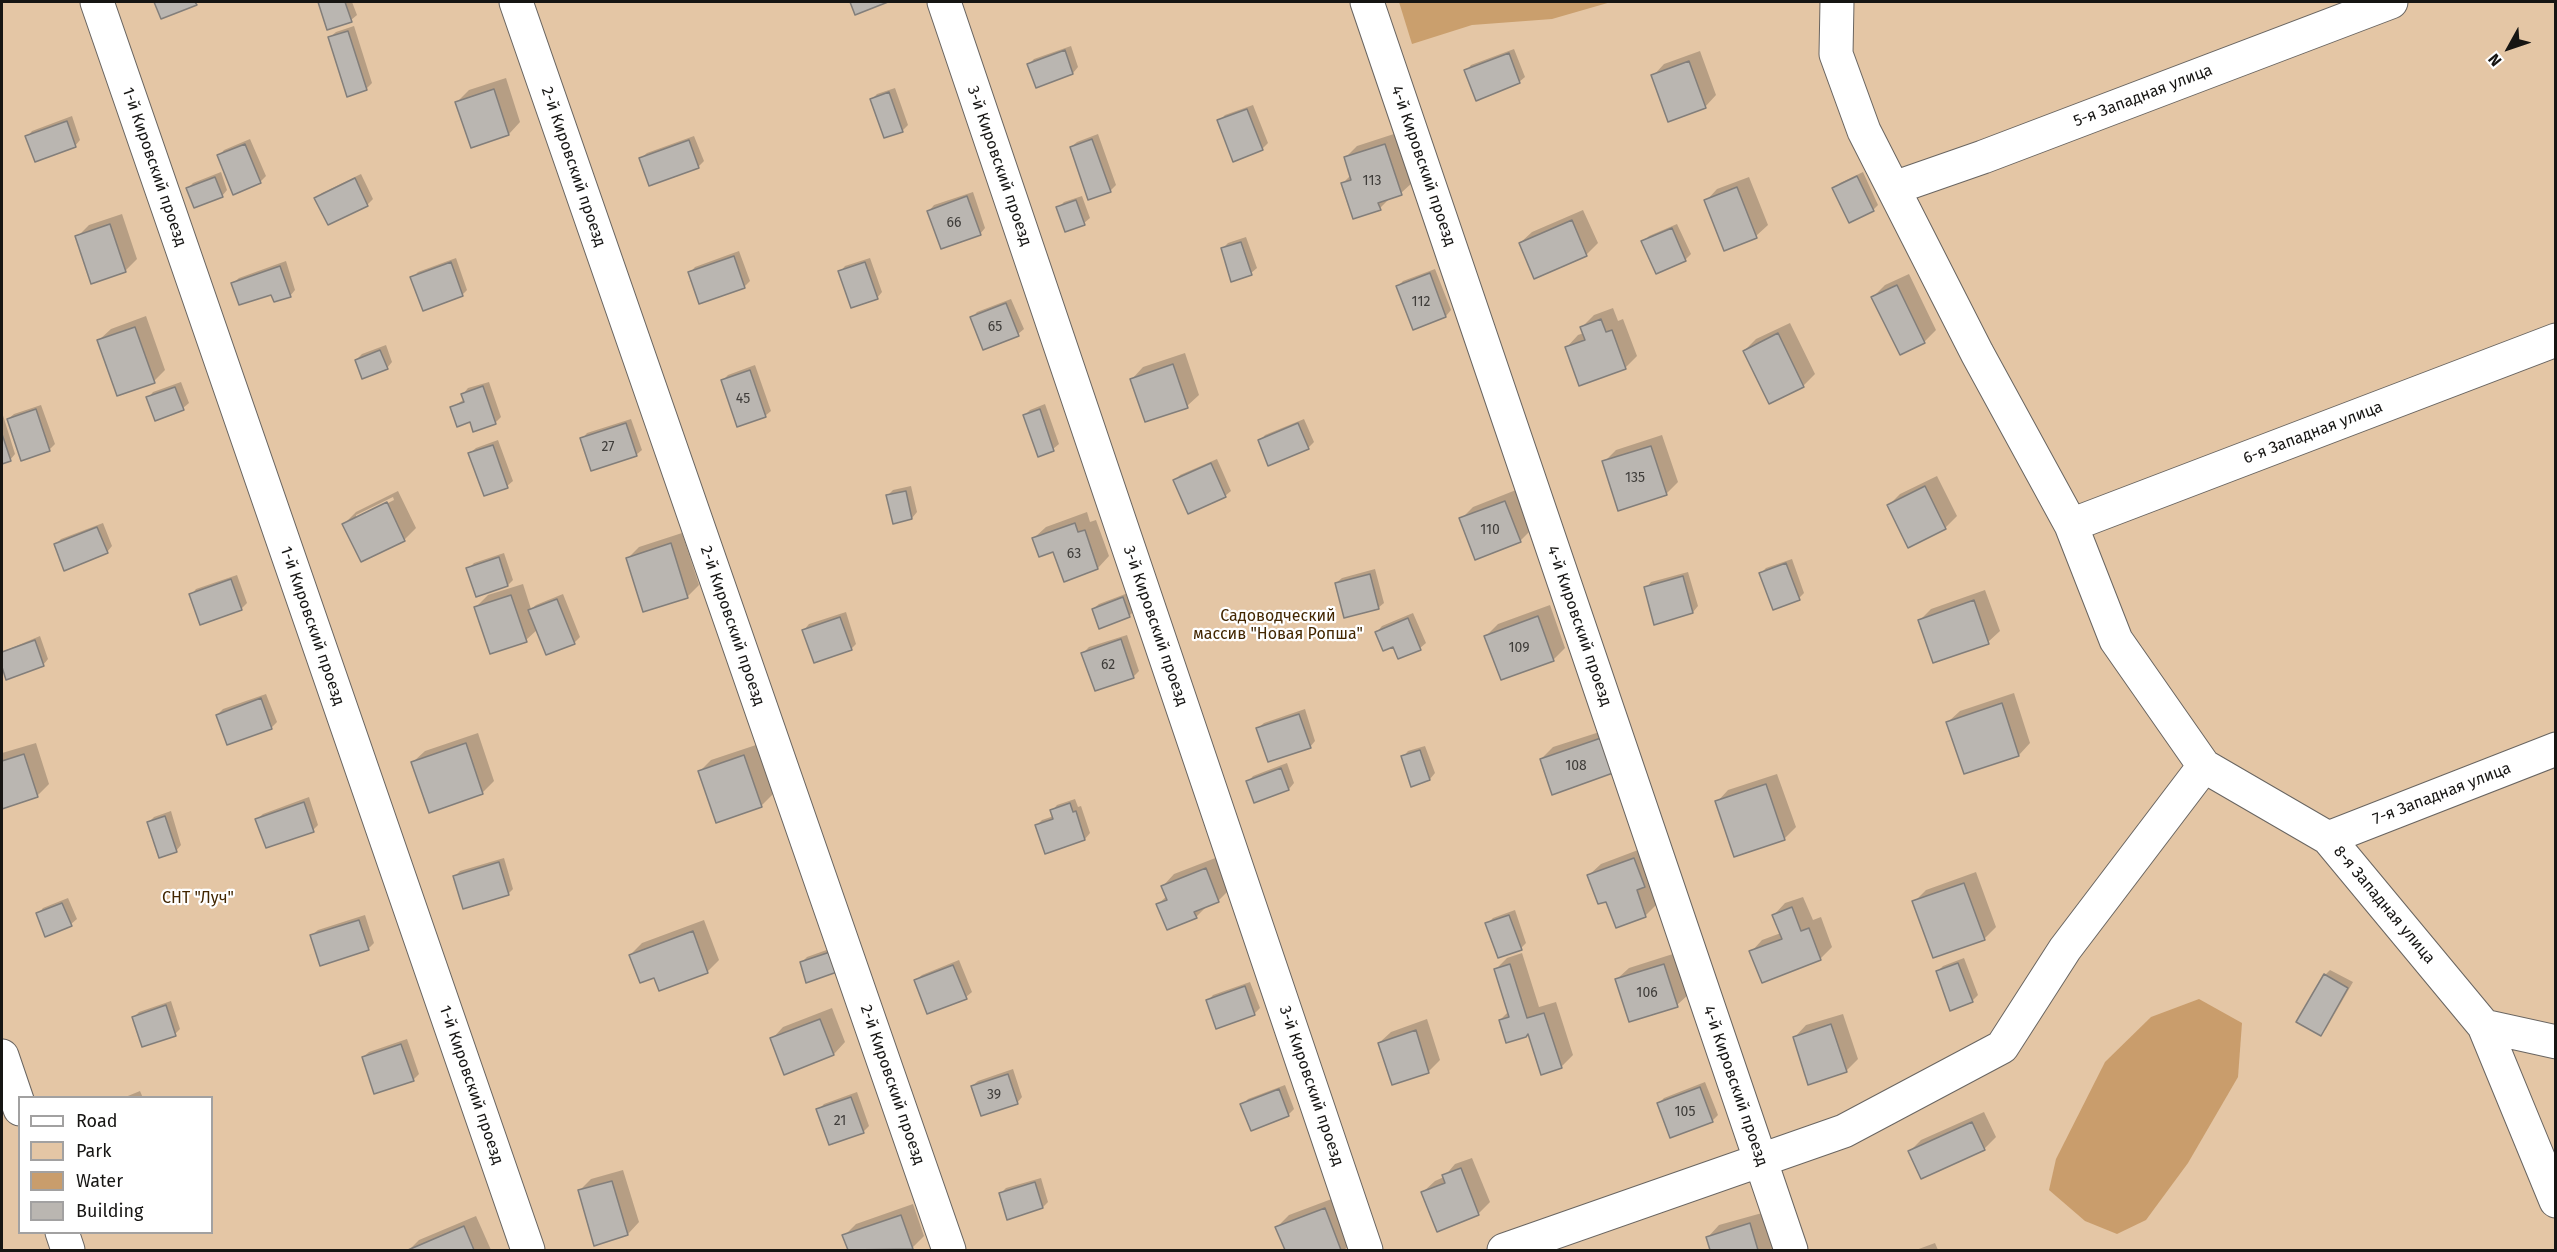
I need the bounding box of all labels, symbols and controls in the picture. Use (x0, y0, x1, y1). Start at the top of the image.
north arrow (2479, 18, 2539, 78)
text: N (2484, 50, 2506, 70)
street label: 5-я Западная улица (2071, 61, 2215, 131)
street label: 4-й Кировский проезд (1387, 83, 1459, 249)
street label: 3-й Кировский проезд (963, 84, 1035, 248)
street label: 1-й Кировский проезд (118, 85, 190, 249)
street label: 2-й Кировский проезд (537, 85, 609, 249)
house number: 113 (1363, 173, 1381, 189)
house number: 66 (947, 215, 961, 231)
house number: 112 (1412, 294, 1430, 310)
house number: 65 (988, 319, 1002, 335)
house number: 45 (736, 391, 750, 407)
street label: 6-я Западная улица (2241, 398, 2385, 468)
house number: 27 (601, 439, 615, 455)
house number: 135 (1625, 470, 1645, 486)
house number: 110 (1480, 522, 1500, 538)
street label: 4-й Кировский проезд (1543, 543, 1615, 709)
street label: 1-й Кировский проезд (276, 544, 348, 708)
street label: 2-й Кировский проезд (696, 544, 768, 708)
street label: 3-й Кировский проезд (1119, 544, 1191, 708)
house number: 63 (1067, 546, 1081, 562)
park label: Садоводческий массив "Новая Ропша" (1193, 607, 1363, 645)
house number: 109 (1508, 640, 1530, 656)
house number: 62 (1101, 657, 1115, 673)
house number: 108 (1565, 758, 1587, 774)
street label: 7-я Западная улица (2370, 759, 2514, 829)
street label: 8-я Западная улица (2329, 842, 2439, 968)
park label: СНТ "Луч" (162, 889, 234, 909)
house number: 106 (1636, 985, 1658, 1001)
street label: 1-й Кировский проезд (435, 1003, 507, 1167)
street label: 2-й Кировский проезд (856, 1003, 928, 1167)
street label: 4-й Кировский проезд (1699, 1003, 1771, 1169)
street label: 3-й Кировский проезд (1275, 1004, 1347, 1168)
house number: 39 (987, 1087, 1001, 1103)
legend (18, 1096, 213, 1234)
house number: 105 (1675, 1104, 1695, 1120)
text: Road (76, 1110, 118, 1132)
house number: 21 (834, 1113, 846, 1129)
text: Park (76, 1140, 111, 1162)
text: Water (76, 1170, 123, 1192)
text: Building (76, 1200, 143, 1222)

